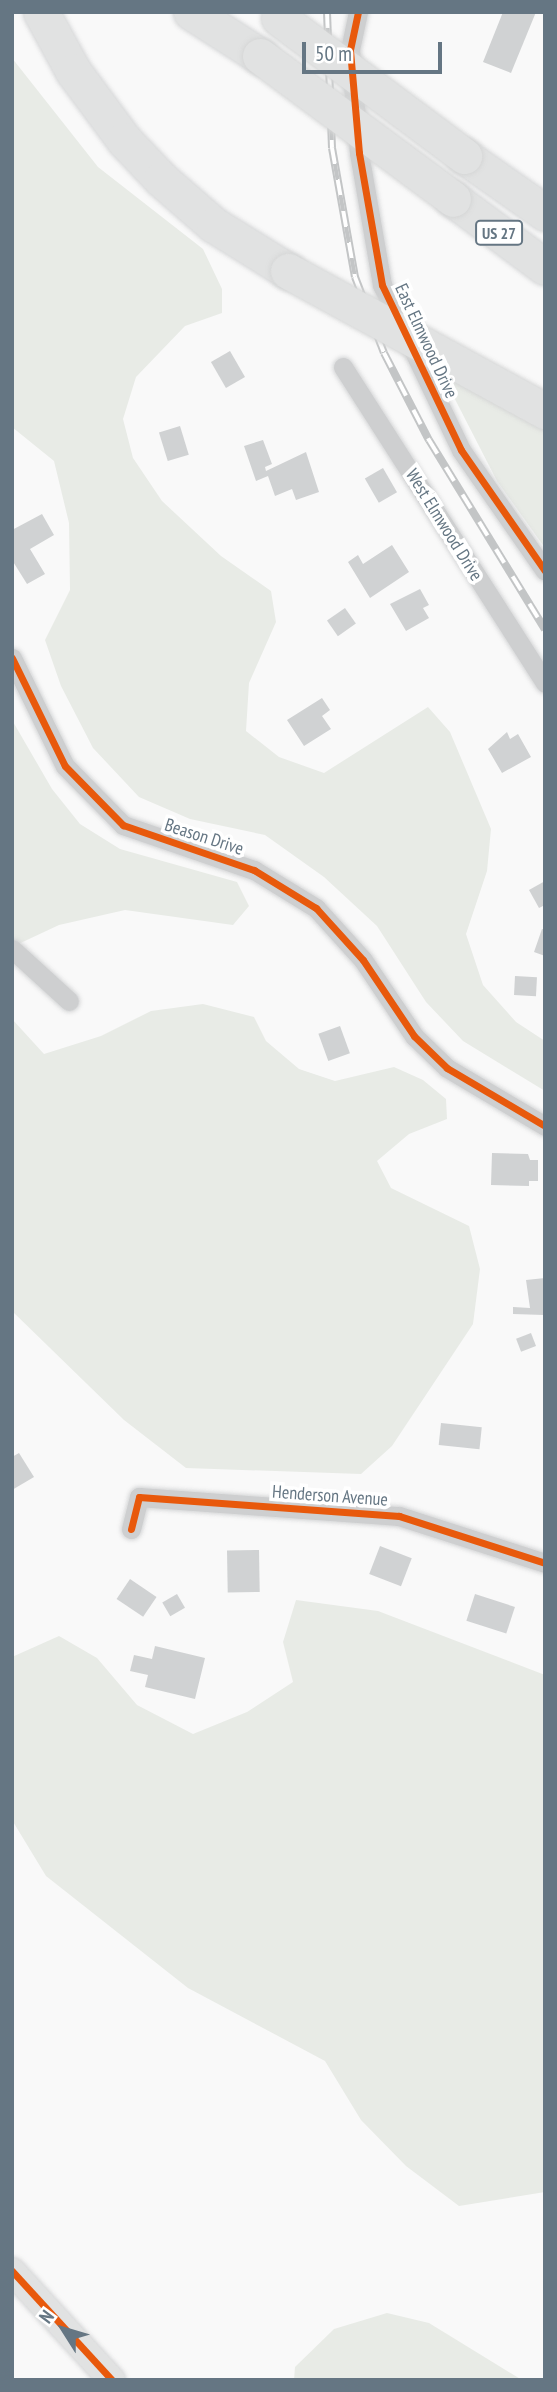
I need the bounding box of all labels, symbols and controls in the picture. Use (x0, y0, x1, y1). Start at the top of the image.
scale bar (305, 28, 445, 72)
text: 50 m (315, 40, 352, 67)
road number: US 27 (475, 220, 524, 246)
street label: East Elmwood Drive (390, 280, 462, 402)
street label: West Elmwood Drive (401, 465, 487, 585)
street label: Beason Drive (162, 814, 246, 860)
street label: Henderson Avenue (271, 1481, 389, 1511)
north arrow (28, 2294, 98, 2364)
text: N (34, 2305, 59, 2328)

